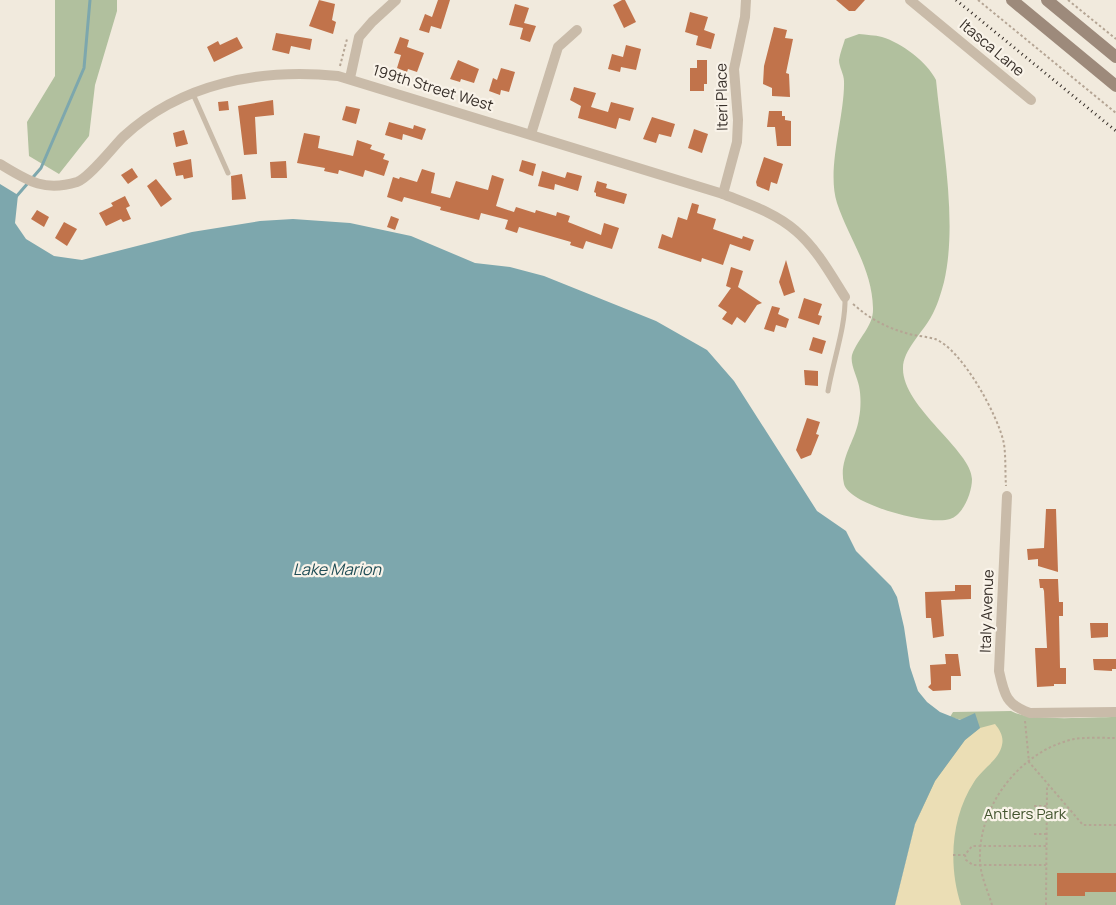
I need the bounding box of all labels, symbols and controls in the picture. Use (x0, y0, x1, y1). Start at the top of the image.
street label: Itasca Lane (955, 14, 1029, 81)
street label: 199th Street West (370, 59, 496, 116)
street label: Iteri Place (710, 63, 733, 131)
water label: Lake Marion (293, 558, 382, 580)
street label: Italy Avenue (975, 569, 998, 653)
park label: Antlers Park (984, 803, 1067, 824)

